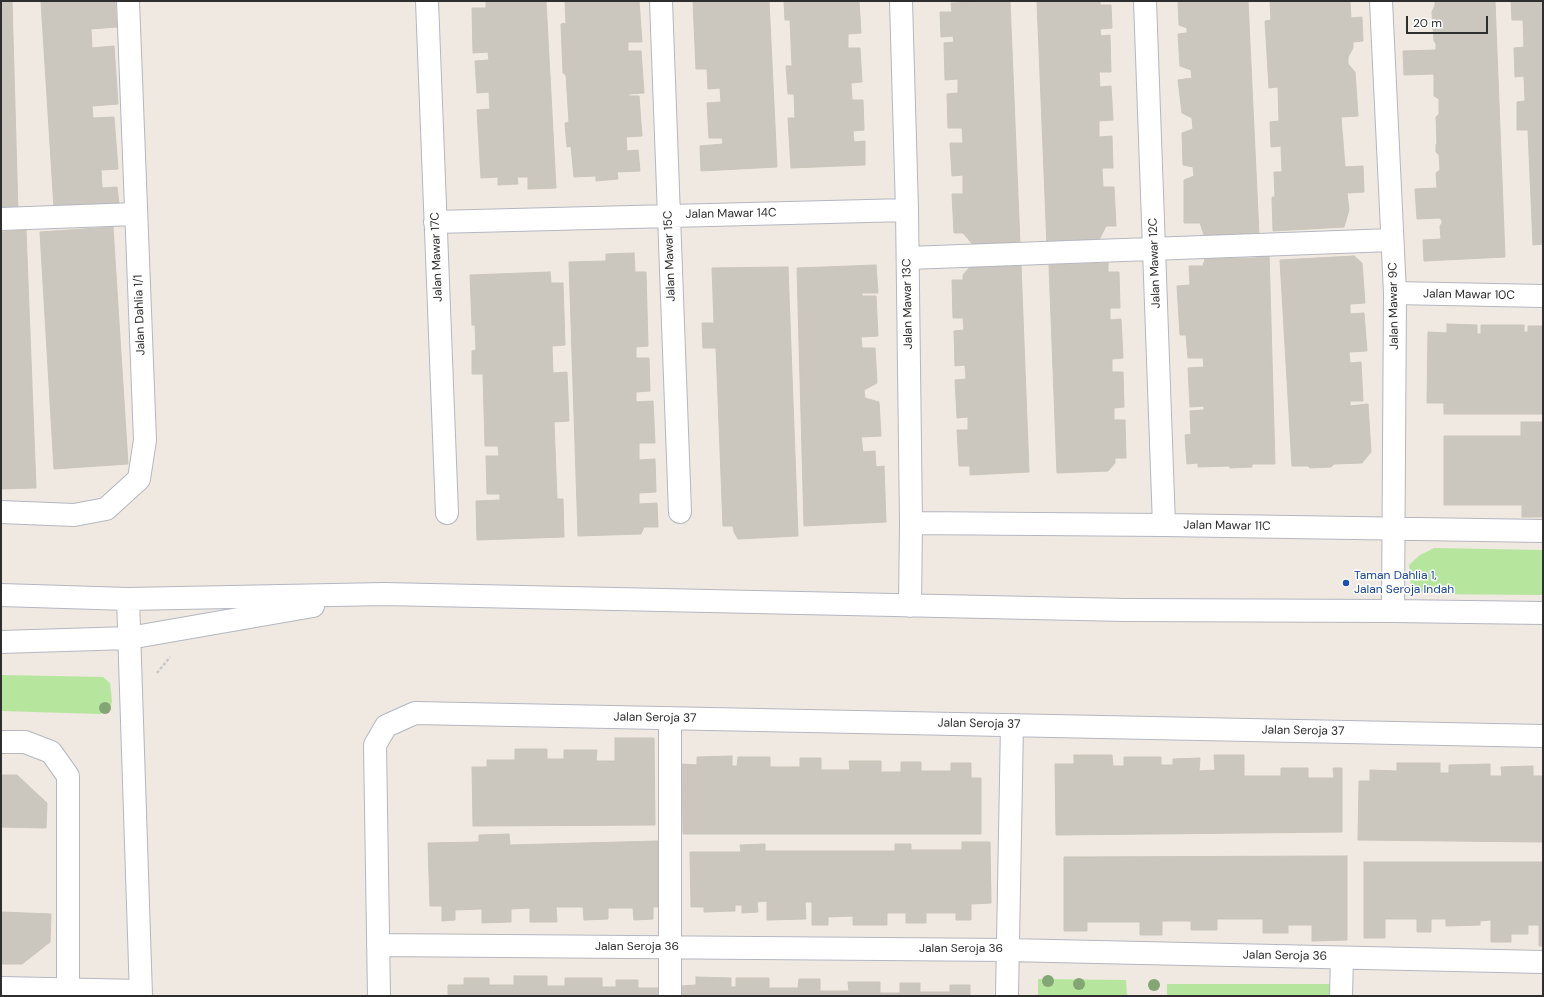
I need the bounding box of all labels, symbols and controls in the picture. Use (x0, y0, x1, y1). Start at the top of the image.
scale bar (1408, 8, 1490, 34)
text: 20 m (1413, 15, 1442, 31)
street label: Jalan Mawar 14C (685, 206, 777, 222)
street label: Jalan Mawar 15C (661, 210, 679, 302)
street label: Jalan Mawar 17C (428, 212, 446, 302)
street label: Jalan Mawar 12C (1146, 217, 1164, 309)
street label: Jalan Mawar 13C (900, 258, 916, 350)
street label: Jalan Mawar 9C (1386, 262, 1402, 350)
street label: Jalan Dahlia 1/1 (131, 274, 149, 356)
street label: Jalan Mawar 10C (1423, 287, 1515, 303)
street label: Jalan Mawar 11C (1183, 518, 1271, 534)
place label: Taman Dahlia 1, Jalan Seroja Indah (1354, 569, 1454, 597)
marker: Taman Dahlia 1, Jalan Seroja Indah (1341, 578, 1351, 588)
street label: Jalan Seroja 37 (613, 710, 697, 726)
street label: Jalan Seroja 37 (937, 716, 1021, 732)
street label: Jalan Seroja 37 (1261, 723, 1345, 739)
street label: Jalan Seroja 36 (595, 940, 679, 954)
street label: Jalan Seroja 36 (919, 942, 1003, 956)
street label: Jalan Seroja 36 (1243, 948, 1327, 964)

